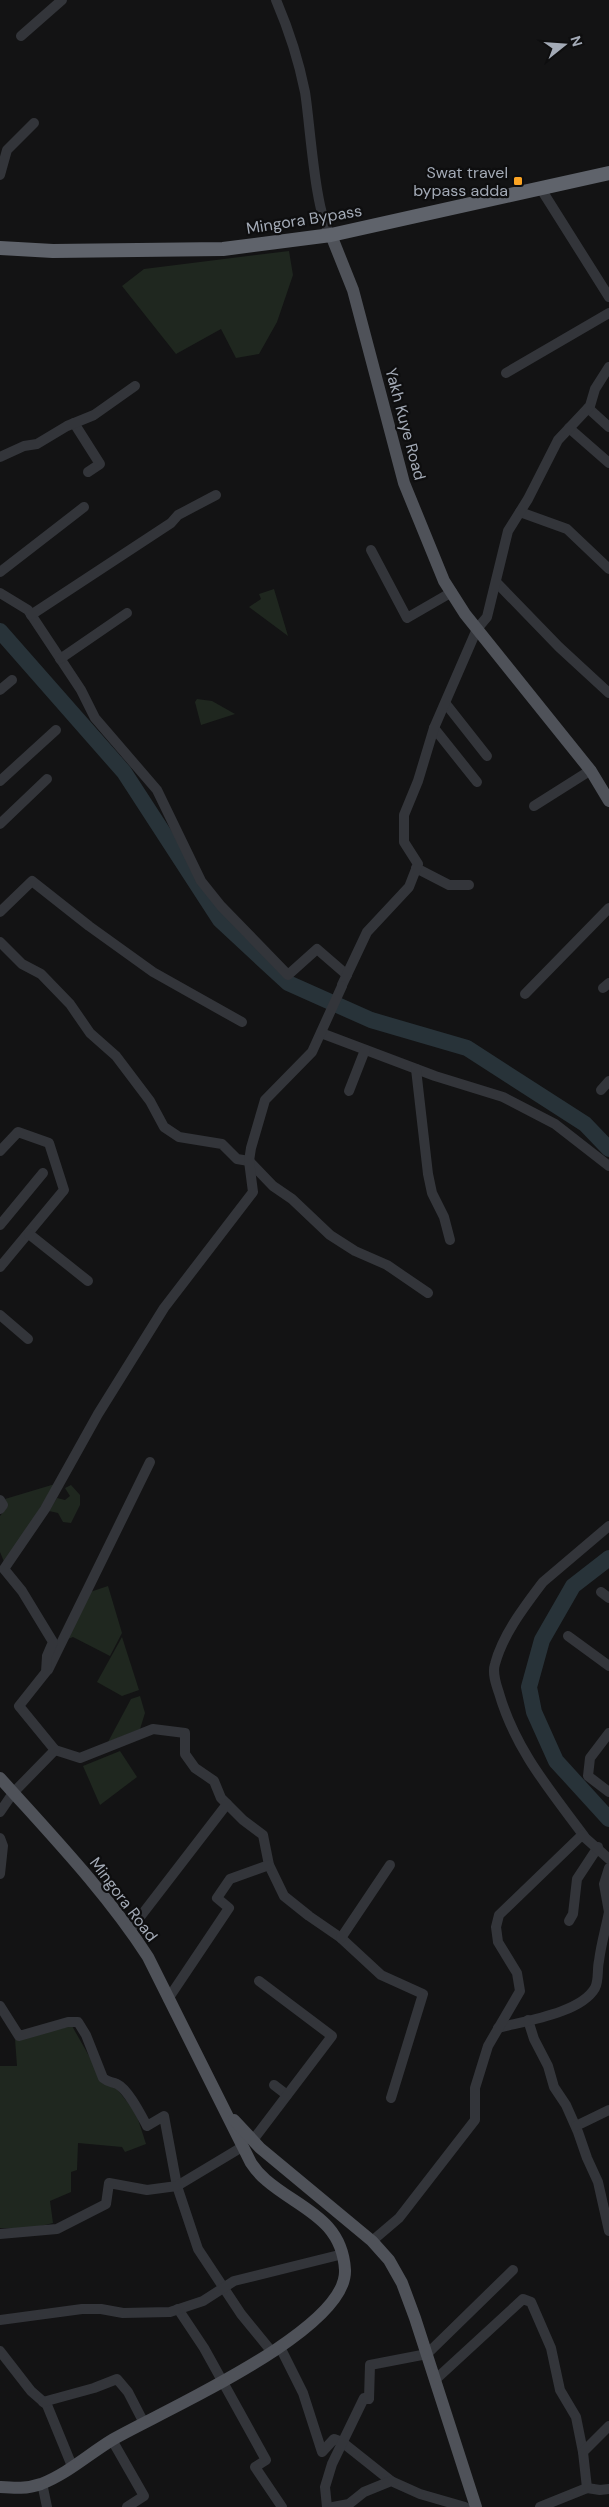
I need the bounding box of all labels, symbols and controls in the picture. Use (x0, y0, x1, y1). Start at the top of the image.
north arrow (539, 20, 589, 70)
text: N (566, 34, 587, 49)
place label: Swat travel bypass adda (413, 162, 508, 201)
marker: Swat travel bypass adda (512, 175, 524, 187)
street label: Mingora Bypass (245, 200, 363, 239)
street label: Yakh Kuye Road (380, 366, 431, 483)
street label: Mingora Road (85, 1853, 162, 1946)

